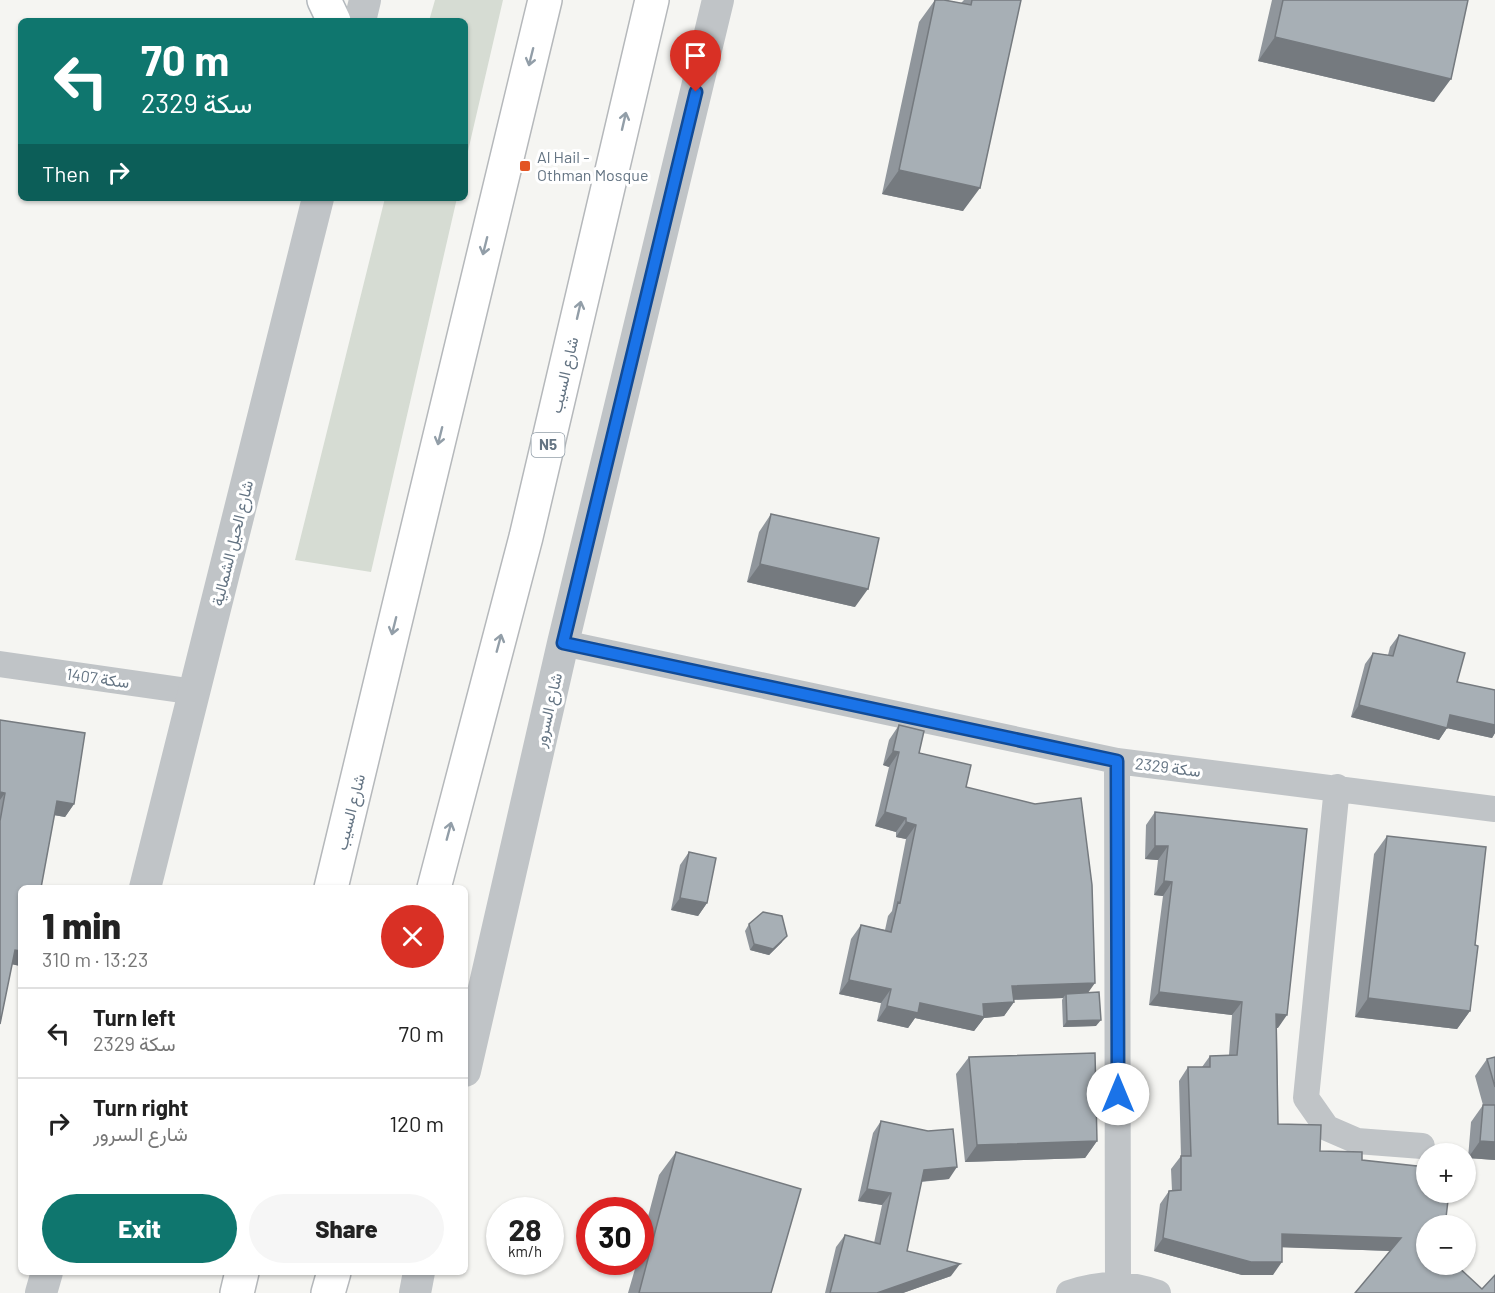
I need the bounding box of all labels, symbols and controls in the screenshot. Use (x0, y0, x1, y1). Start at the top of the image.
pin (670, 30, 721, 92)
text: 70 m (141, 34, 229, 84)
icon: arrive (679, 39, 712, 72)
icon: left (42, 42, 120, 120)
one-way arrow (525, 47, 536, 66)
text: سكة 2329 (141, 86, 252, 118)
one-way arrow (619, 111, 630, 131)
place label: Al Hail - Othman Mosque (537, 147, 648, 184)
icon: right (102, 156, 135, 189)
marker: Al Hail - Othman Mosque (518, 159, 532, 173)
text: Then (42, 160, 90, 186)
one-way arrow (479, 237, 491, 256)
one-way arrow (574, 301, 586, 320)
street label: شارع السيب (545, 335, 584, 416)
one-way arrow (433, 426, 445, 445)
road number: N5 (532, 433, 564, 457)
street label: شارع الحيل الشمالية (207, 478, 259, 608)
one-way arrow (388, 616, 400, 635)
one-way arrow (493, 634, 505, 653)
street label: سكة 1407 (65, 664, 131, 691)
street label: شارع السرور (530, 671, 568, 751)
street label: سكة 2329 (1134, 753, 1202, 780)
street label: شارع السيب (331, 772, 371, 853)
one-way arrow (444, 822, 456, 841)
text: 1 min (42, 903, 121, 946)
button: close (381, 905, 444, 968)
text: 310 m · 13:23 (42, 947, 148, 971)
text: Turn left (93, 1004, 176, 1030)
icon: left (42, 1017, 75, 1050)
text: 70 m (399, 1020, 444, 1046)
text: سكة 2329 (93, 1031, 175, 1055)
position arrow (1086, 1062, 1150, 1126)
text: Turn right (93, 1094, 188, 1120)
icon: right (42, 1107, 75, 1140)
text: 120 m (389, 1110, 444, 1136)
text: شارع السرور (93, 1121, 188, 1145)
map controls (1416, 1143, 1476, 1275)
button: + (1416, 1143, 1476, 1203)
button: Exit (42, 1194, 237, 1263)
button: Share (249, 1194, 444, 1263)
speed limit sign: 30 (576, 1197, 654, 1275)
text: 28 (508, 1211, 542, 1247)
button: − (1416, 1215, 1476, 1275)
text: km/h (508, 1242, 542, 1260)

